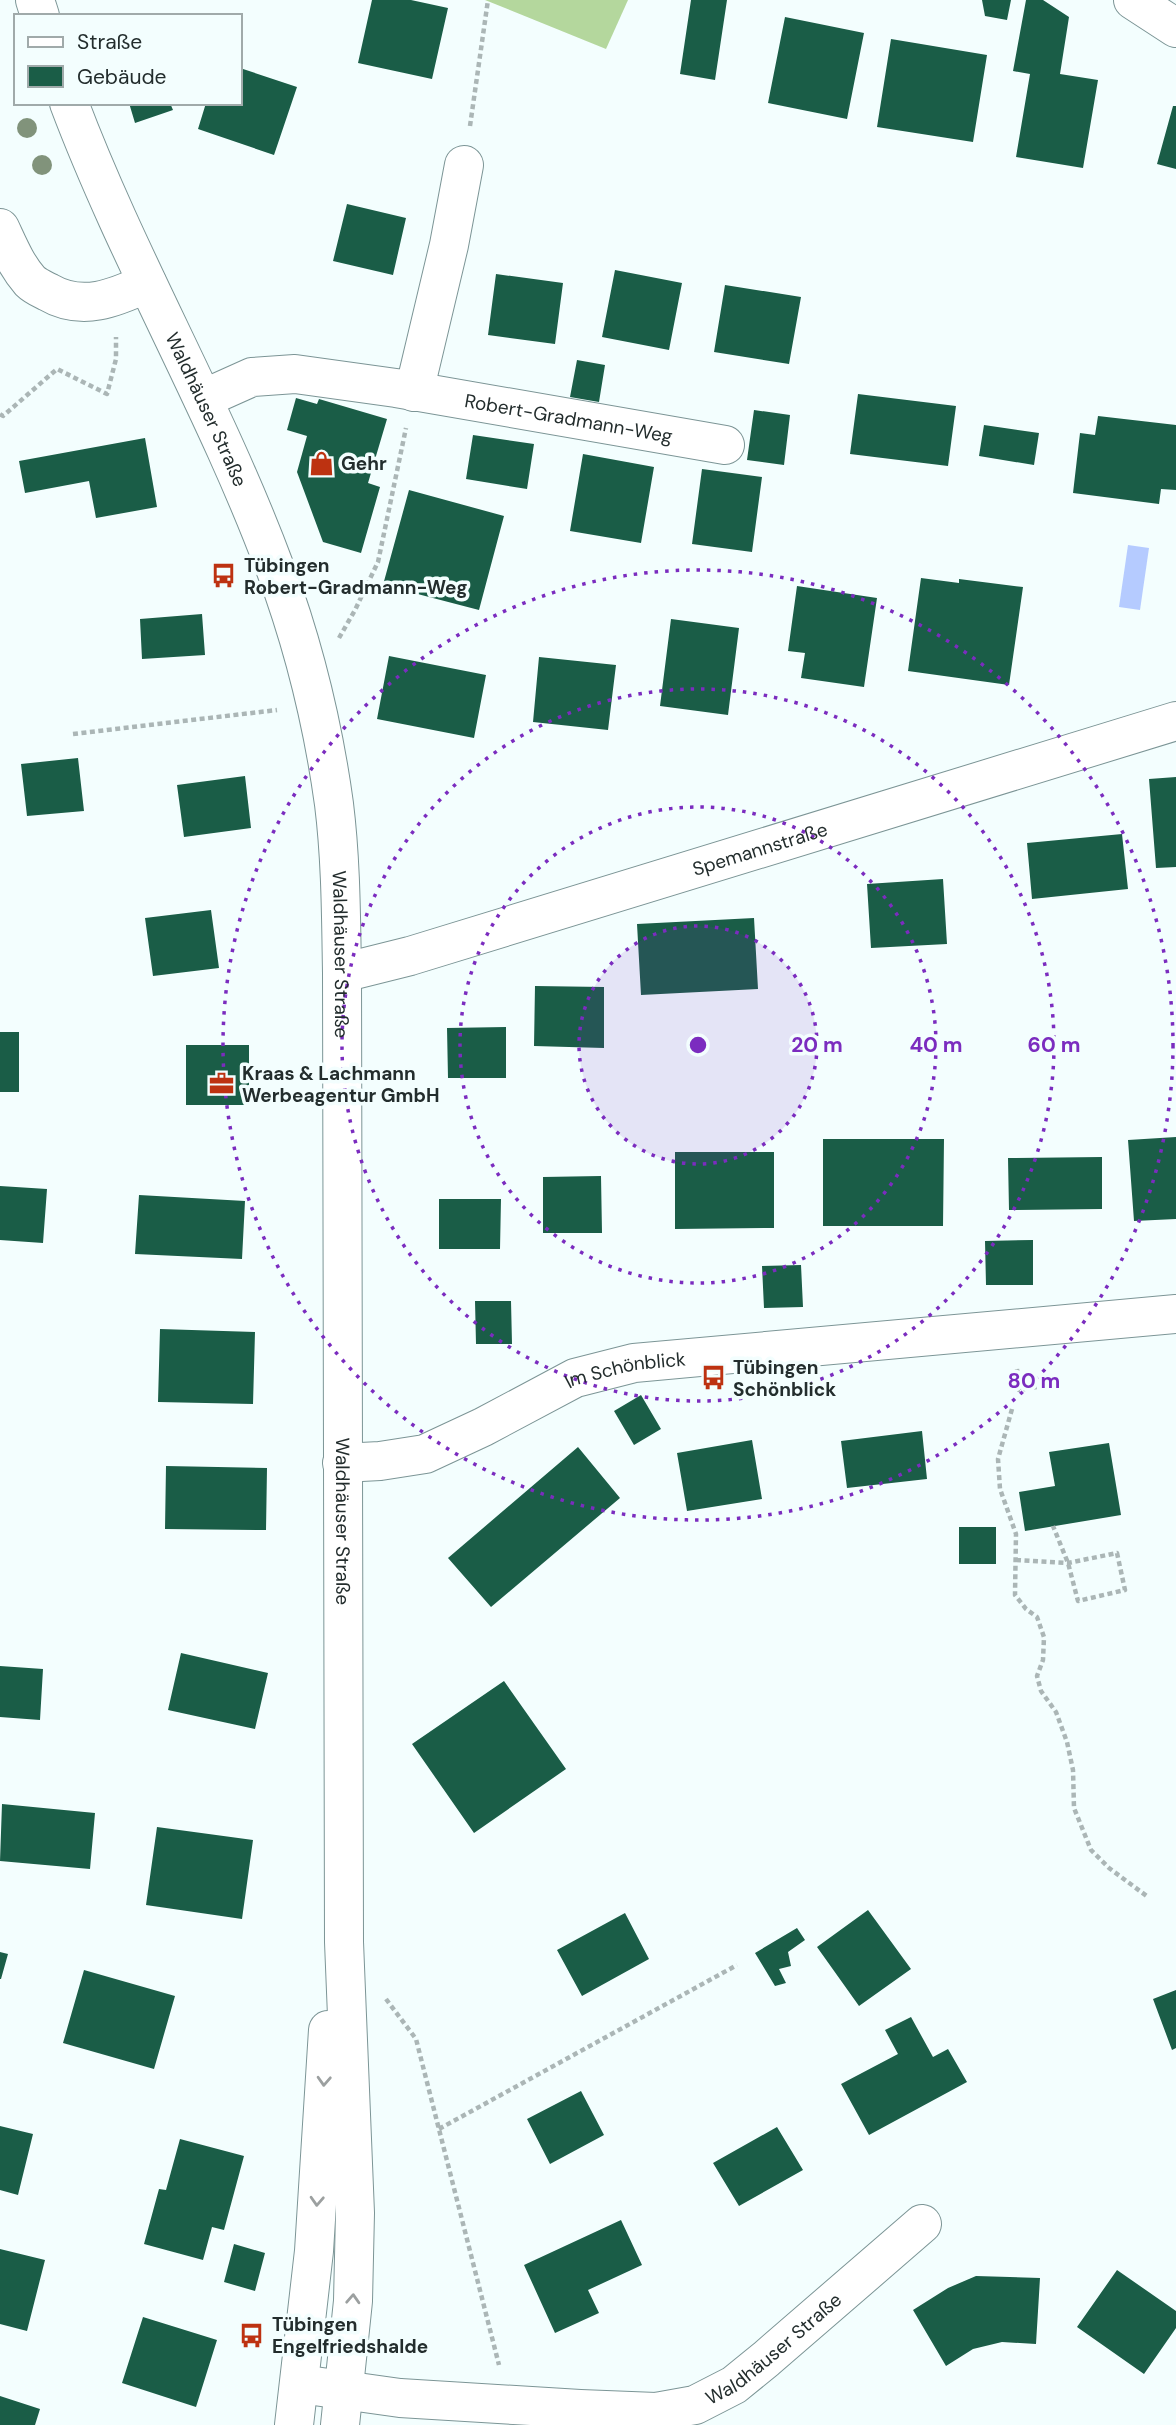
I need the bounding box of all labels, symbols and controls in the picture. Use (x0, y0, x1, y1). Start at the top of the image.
legend (14, 14, 242, 105)
text: Straße (77, 28, 142, 56)
text: Gebäude (77, 63, 167, 91)
street label: Waldhäuser Straße (160, 328, 253, 491)
street label: Robert-Gradmann-Weg (463, 388, 675, 449)
shop icon: Gehr (307, 449, 335, 477)
place label: Gehr (341, 451, 387, 476)
place label: Tübingen Robert-Gradmann-Weg (244, 553, 468, 600)
bus stop icon: Tübingen Robert-Gradmann-Weg (210, 562, 238, 590)
street label: Spemannstraße (689, 817, 830, 882)
street label: Waldhäuser Straße (327, 870, 354, 1038)
text: 20 m (791, 1031, 843, 1059)
text: 40 m (909, 1031, 963, 1059)
text: 60 m (1028, 1031, 1080, 1059)
centre of rings (686, 1033, 710, 1057)
place label: Kraas & Lachmann Werbeagentur GmbH (242, 1061, 440, 1108)
office icon: Kraas & Lachmann Werbeagentur GmbH (208, 1070, 236, 1098)
street label: Im Schönblick (560, 1346, 687, 1394)
place label: Tübingen Schönblick (733, 1355, 836, 1402)
bus stop icon: Tübingen Schönblick (699, 1364, 727, 1392)
text: 80 m (1008, 1367, 1060, 1395)
street label: Waldhäuser Straße (330, 1437, 355, 1605)
one-way arrow (316, 2076, 331, 2087)
one-way arrow (310, 2195, 325, 2206)
street label: Waldhäuser Straße (701, 2287, 847, 2411)
one-way arrow (345, 2294, 360, 2305)
place label: Tübingen Engelfriedshalde (272, 2312, 428, 2359)
bus stop icon: Tübingen Engelfriedshalde (238, 2321, 266, 2349)

